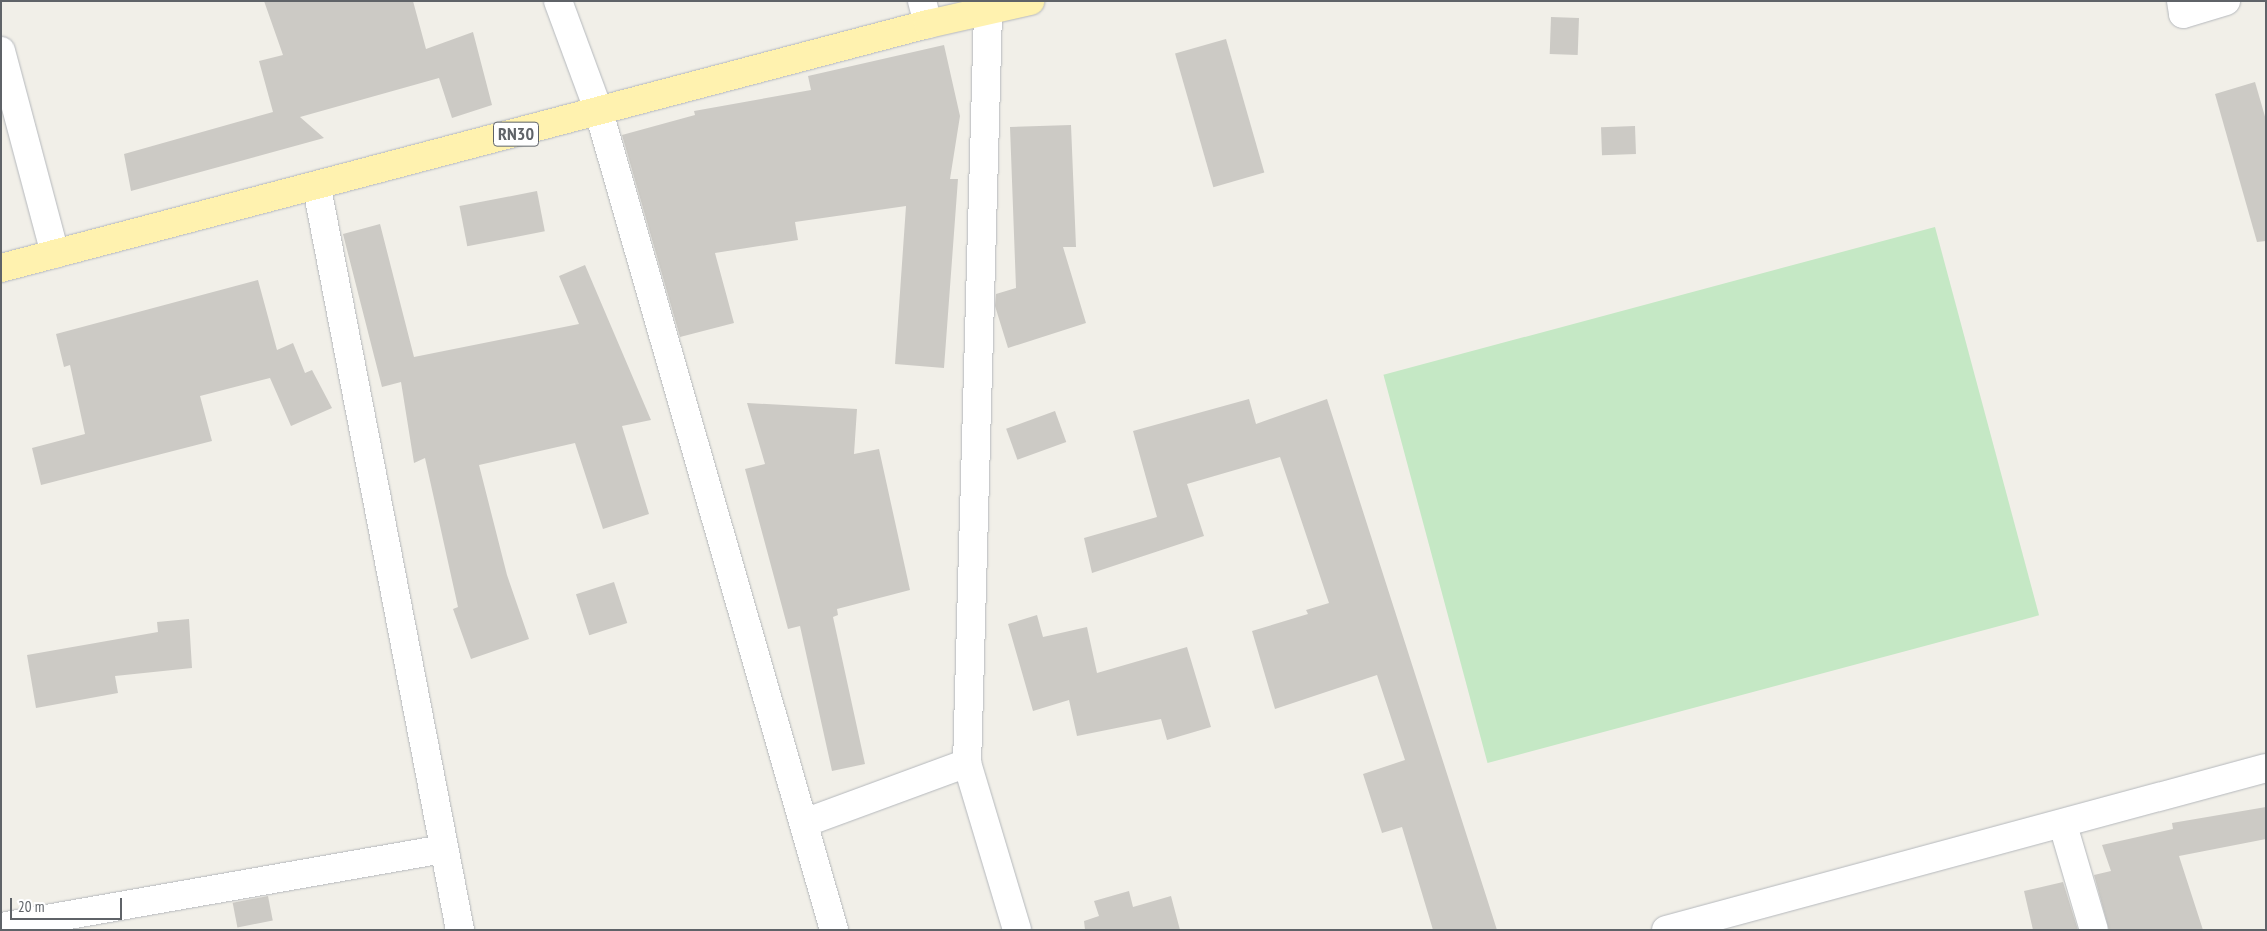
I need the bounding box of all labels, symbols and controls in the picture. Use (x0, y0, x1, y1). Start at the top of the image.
road number: RN30 (492, 118, 540, 150)
scale bar (12, 888, 125, 920)
text: 20 m (18, 897, 44, 916)

